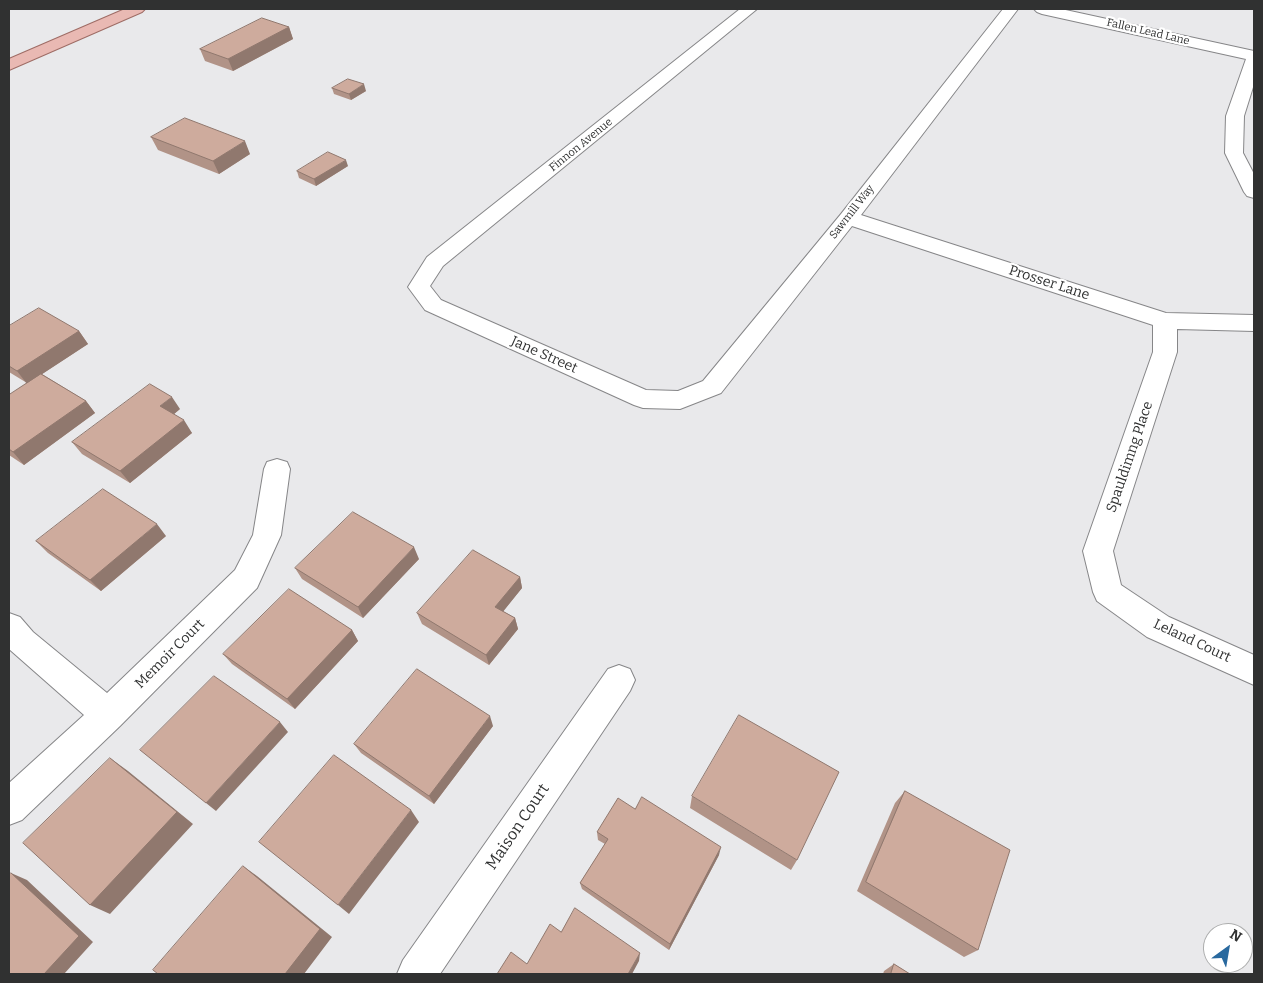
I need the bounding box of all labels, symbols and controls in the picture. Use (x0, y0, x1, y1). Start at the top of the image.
street label: Fallen Lead Lane (1105, 16, 1191, 48)
street label: Finnon Avenue (547, 116, 615, 174)
street label: Sawmill Way (827, 182, 877, 242)
street label: Prosser Lane (1007, 262, 1091, 304)
street label: Jane Street (508, 333, 580, 377)
street label: Spauldimng Place (1103, 399, 1157, 515)
street label: Memoir Court (132, 616, 208, 692)
street label: Leland Court (1151, 616, 1233, 666)
street label: Maison Court (482, 780, 554, 874)
north arrow (1203, 923, 1253, 973)
text: N (1227, 926, 1245, 946)

